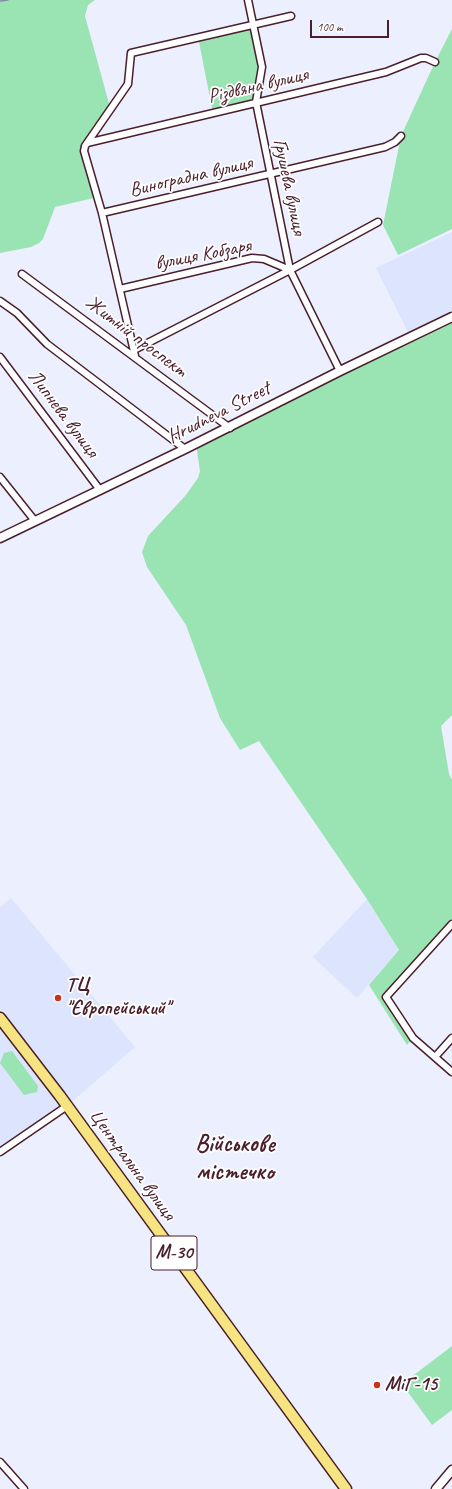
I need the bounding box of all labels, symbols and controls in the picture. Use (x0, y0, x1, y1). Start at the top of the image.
scale bar (312, 12, 391, 38)
text: 100 m (317, 19, 343, 35)
street label: Різдвяна вулиця (206, 63, 310, 109)
street label: Грушева вулиця (267, 137, 311, 237)
street label: Виноградна вулиця (127, 151, 255, 203)
street label: вулиця Кобзаря (153, 234, 253, 276)
street label: Житній проспект (80, 291, 192, 383)
street label: Липнева вулиця (22, 366, 104, 462)
street label: Hrudneva Street (163, 377, 275, 449)
place label: ТЦ "Європейський" (66, 974, 170, 1021)
marker: ТЦ "Європейський" (53, 993, 63, 1003)
street label: Центральна вулиця (84, 1105, 180, 1225)
district label: Військове містечко (195, 1131, 275, 1187)
road number: М-30 (151, 1236, 197, 1270)
place label: МіГ-15 (385, 1373, 437, 1397)
marker: МіГ-15 (372, 1380, 382, 1390)

